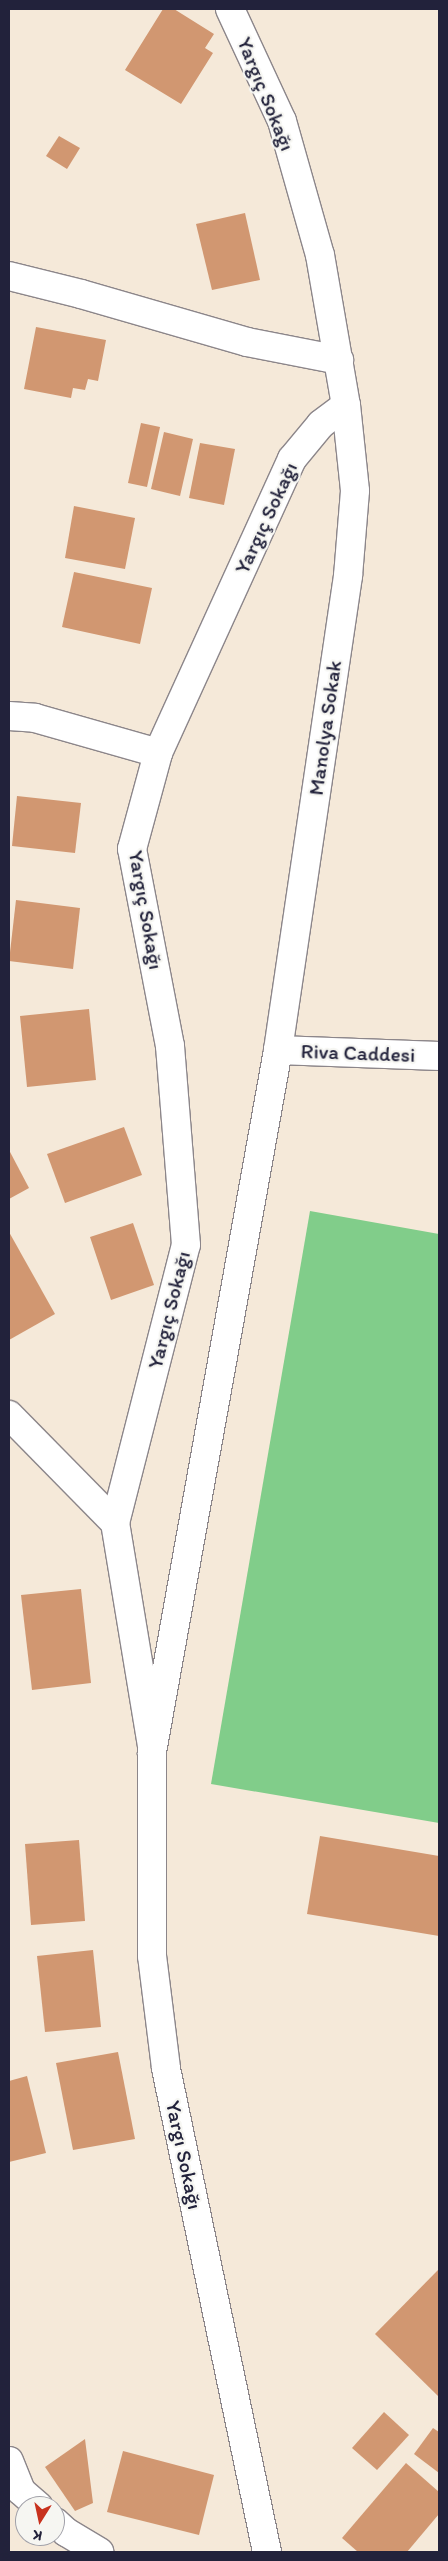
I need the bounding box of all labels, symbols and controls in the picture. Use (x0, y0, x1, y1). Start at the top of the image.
street label: Yargıç Sokağı (232, 34, 300, 154)
street label: Yargıç Sokağı (229, 458, 303, 578)
street label: Manolya Sokak (303, 659, 347, 797)
street label: Yargıç Sokağı (123, 849, 169, 971)
street label: Riva Caddesi (300, 1038, 416, 1068)
street label: Yargıç Sokağı (142, 1249, 196, 1371)
street label: Yargı Sokağı (160, 2098, 208, 2212)
north arrow (15, 2496, 65, 2546)
text: K (32, 2526, 43, 2544)

